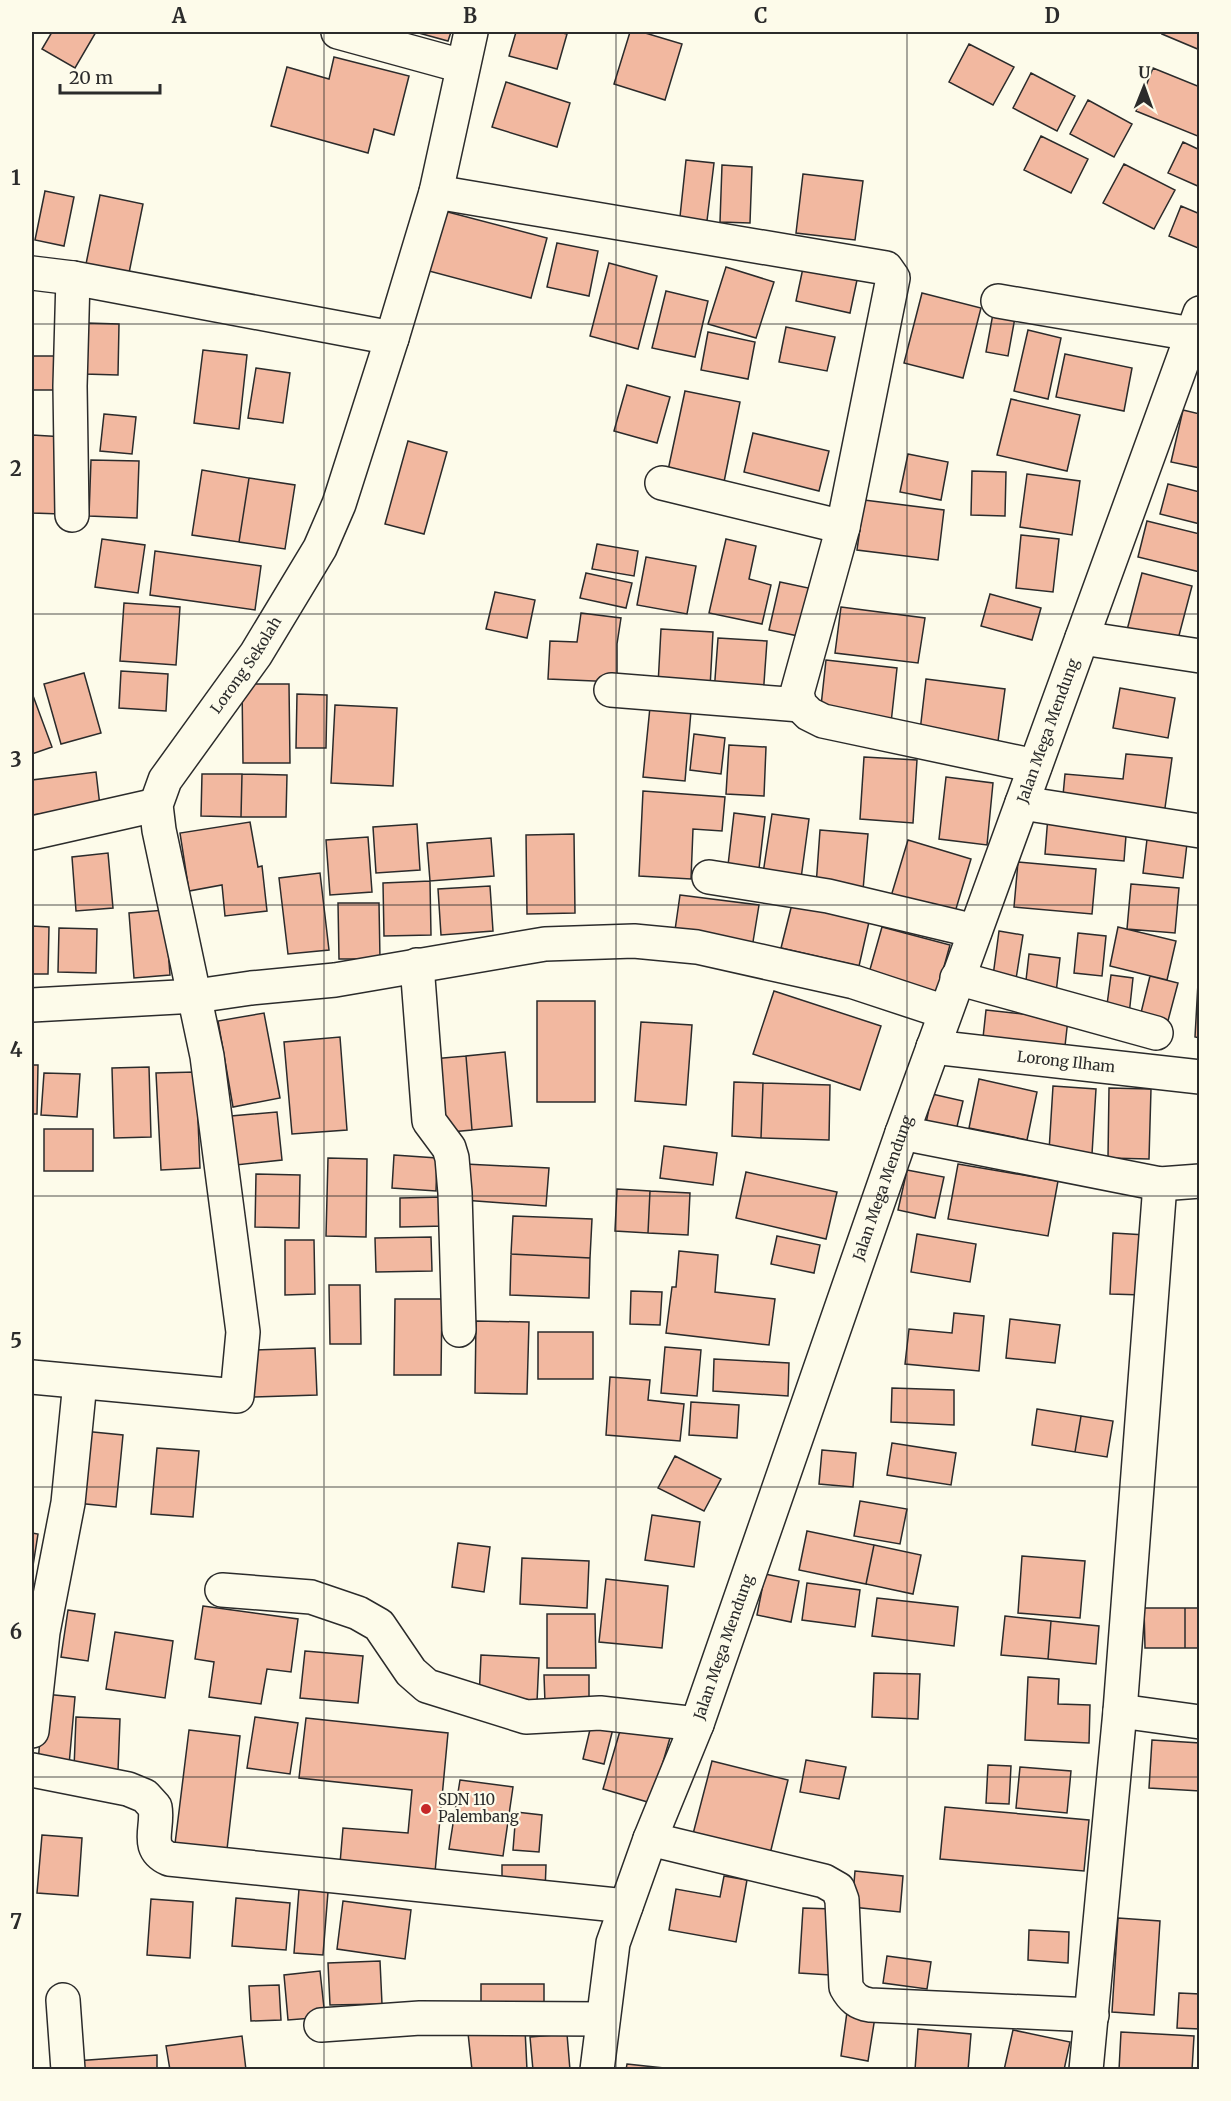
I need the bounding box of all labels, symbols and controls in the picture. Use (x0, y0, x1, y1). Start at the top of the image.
text: A (171, 3, 187, 28)
text: B (463, 3, 477, 28)
text: C (754, 3, 768, 28)
text: D (1044, 3, 1060, 28)
scale bar (60, 57, 160, 95)
north arrow (1114, 57, 1174, 117)
text: U (1138, 62, 1150, 82)
text: 20 m (69, 66, 113, 89)
text: 1 (11, 165, 21, 190)
text: 2 (10, 456, 22, 481)
street label: Lorong Sekolah (206, 613, 285, 717)
street label: Jalan Mega Mendung (1012, 656, 1083, 807)
text: 3 (10, 747, 22, 772)
text: 4 (10, 1037, 23, 1062)
street label: Lorong Ilham (1016, 1047, 1116, 1076)
street label: Jalan Mega Mendung (848, 1113, 917, 1264)
text: 5 (10, 1328, 22, 1353)
street label: Jalan Mega Mendung (689, 1572, 757, 1723)
text: 6 (10, 1619, 22, 1644)
place label: SDN 110 Palembang (438, 1790, 519, 1826)
marker: SDN 110 Palembang (419, 1802, 433, 1816)
text: 7 (10, 1909, 22, 1934)

